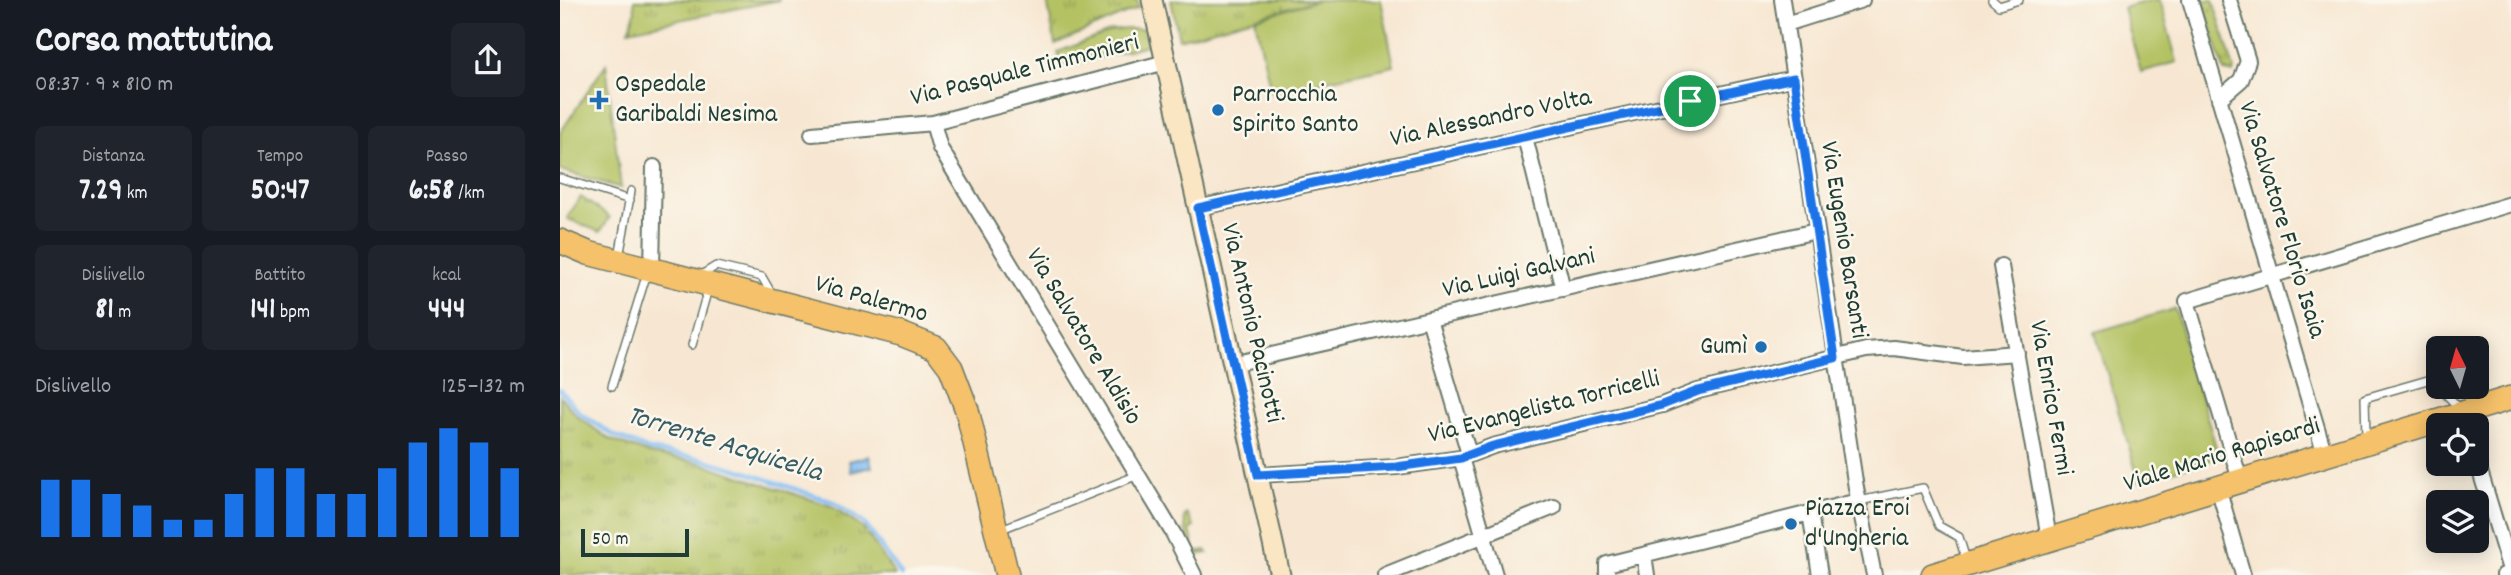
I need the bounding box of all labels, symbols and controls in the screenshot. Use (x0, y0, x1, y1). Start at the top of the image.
text: Corsa mattutina (35, 15, 272, 70)
button: share (451, 23, 525, 97)
street label: Via Pasquale Timmonieri (907, 25, 1143, 117)
place label: Ospedale Garibaldi Nesima (615, 67, 778, 134)
text: 08:37 · 9 × 810 m (35, 69, 173, 102)
pin (1660, 71, 1720, 131)
place label: Parrocchia Spirito Santo (1232, 77, 1359, 144)
street label: Via Alessandro Volta (1387, 79, 1596, 158)
icon: arrive (1671, 82, 1709, 120)
marker: Ospedale Garibaldi Nesima (589, 90, 609, 110)
street label: Via Salvatore Florio Isaia (2227, 97, 2335, 344)
marker: Parrocchia Spirito Santo (1210, 102, 1226, 118)
street label: Via Eugenio Barsanti (1809, 139, 1877, 342)
text: Distanza (82, 144, 144, 171)
text: Tempo (257, 144, 303, 171)
text: Passo (426, 144, 468, 171)
text: 7.29 (79, 171, 122, 214)
text: 50:47 (250, 171, 310, 214)
text: 6:58 (409, 171, 454, 214)
text: km (122, 181, 148, 208)
text: /km (454, 181, 485, 208)
street label: Via Antonio Pacinotti (1210, 220, 1292, 427)
street label: Via Luigi Galvani (1439, 238, 1599, 310)
street label: Via Salvatore Aldisio (1015, 241, 1151, 433)
text: Dislivello (82, 263, 145, 290)
text: Battito (255, 263, 305, 290)
text: kcal (432, 263, 461, 290)
street label: Via Palermo (810, 266, 932, 334)
text: 81 (95, 290, 114, 333)
text: 141 (250, 290, 276, 333)
text: 444 (428, 290, 465, 333)
text: m (114, 300, 131, 327)
text: bpm (276, 300, 310, 327)
street label: Via Enrico Fermi (2018, 318, 2082, 479)
place label: Gumì (1700, 329, 1747, 366)
north arrow (2426, 336, 2488, 399)
map controls (2426, 336, 2489, 553)
marker: Gumì (1753, 339, 1769, 355)
street label: Via Evangelista Torricelli (1424, 361, 1664, 455)
text: Dislivello (35, 371, 111, 404)
text: 125–132 m (441, 371, 525, 404)
water label: Torrente Acquicella (621, 397, 828, 495)
street label: Viale Mario Rapisardi (2119, 408, 2325, 503)
button: locate (2426, 413, 2489, 476)
button: layers (2426, 490, 2489, 553)
place label: Piazza Eroi d'Ungheria (1805, 491, 1910, 558)
marker: Piazza Eroi d'Ungheria (1783, 516, 1799, 532)
scale bar (581, 526, 690, 558)
text: 50 m (592, 527, 629, 554)

